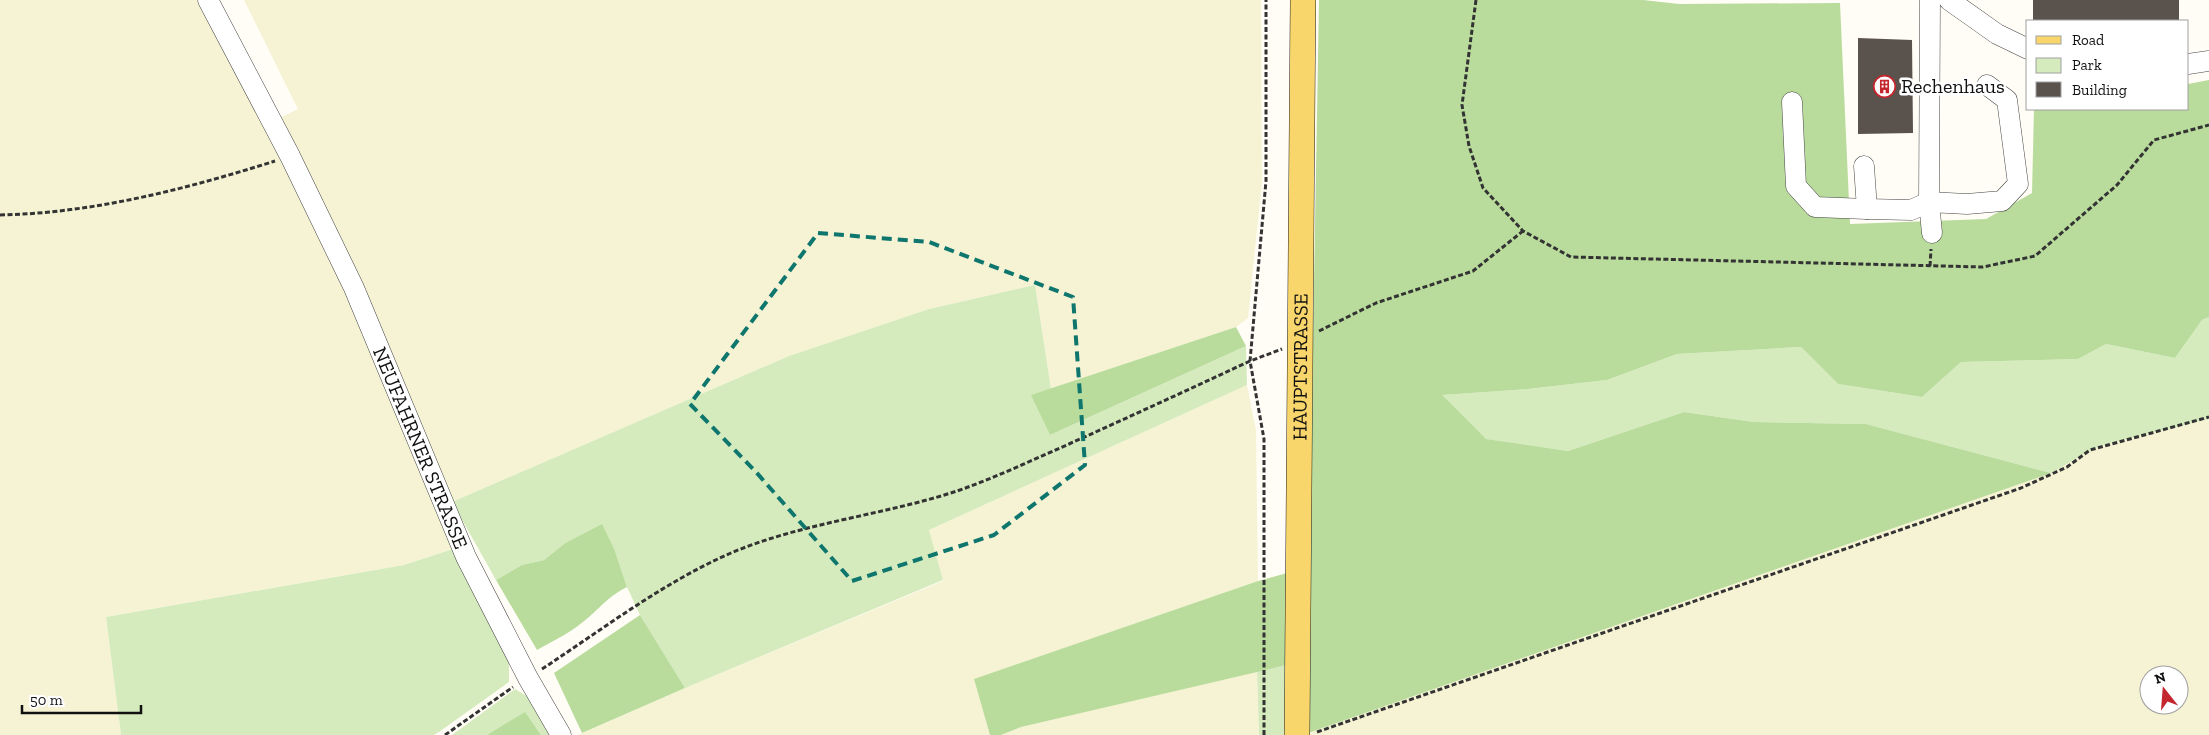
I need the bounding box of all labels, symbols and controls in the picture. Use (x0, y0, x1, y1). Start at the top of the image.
legend (2026, 20, 2189, 110)
text: Road (2072, 31, 2105, 49)
text: Park (2072, 56, 2102, 74)
building icon: Rechenhaus (1873, 74, 1897, 98)
place label: Rechenhaus (1901, 74, 2005, 98)
text: Building (2072, 81, 2127, 99)
street label: HAUPTSTRASSE (1287, 293, 1313, 441)
street label: NEUFAHRNER STRASSE (368, 343, 473, 552)
north arrow (2139, 665, 2189, 715)
text: N (2153, 668, 2168, 688)
scale bar (22, 682, 141, 714)
text: 50 m (30, 691, 63, 709)

